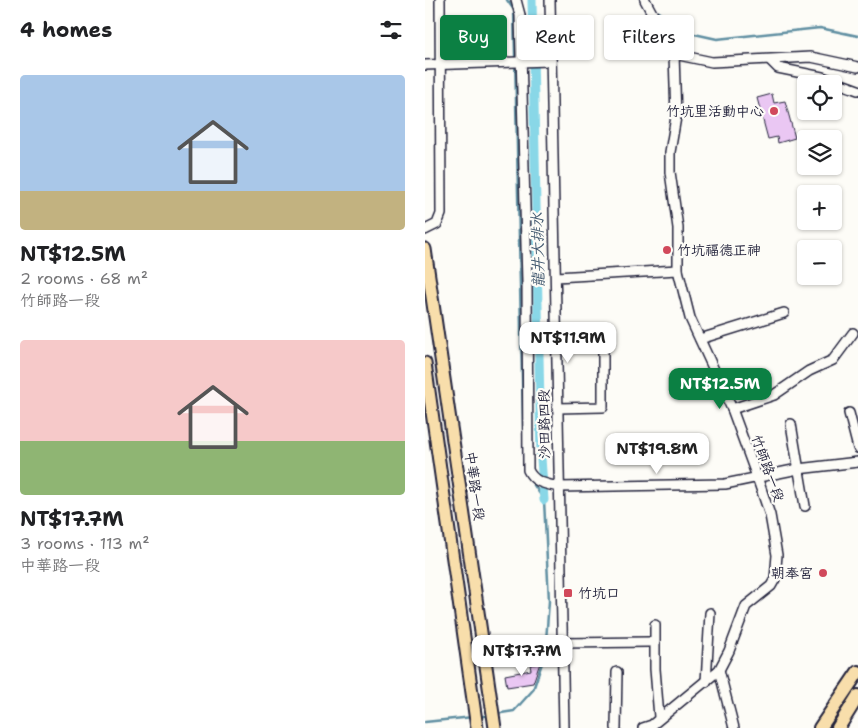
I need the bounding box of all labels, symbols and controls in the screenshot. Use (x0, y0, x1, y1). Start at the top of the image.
chip: Buy (440, 15, 507, 60)
chip: Rent (517, 15, 594, 60)
chip: Filters (604, 15, 694, 60)
text: 4 homes (20, 16, 112, 44)
icon: filters (377, 16, 405, 44)
map controls (797, 75, 842, 285)
button: locate (797, 75, 842, 120)
place label: 竹坑里活動中心 (666, 102, 764, 120)
marker: 竹坑里活動中心 (768, 105, 780, 117)
icon: home (168, 107, 258, 197)
button: layers (797, 130, 842, 175)
button: + (797, 185, 842, 230)
water label: 龍井大排水 (527, 211, 549, 288)
text: NT$12.5M (20, 240, 126, 268)
button: − (797, 240, 842, 285)
place label: 竹坑福德正神 (677, 241, 761, 259)
marker: 竹坑福德正神 (661, 244, 673, 256)
text: 2 rooms · 68 m² (20, 268, 148, 289)
text: 竹師路一段 (20, 290, 100, 311)
pin: NT$11.9M (516, 322, 620, 364)
text: NT$11.9M (530, 327, 606, 348)
pin: NT$12.5M (668, 368, 772, 410)
icon: home (168, 372, 258, 462)
text: NT$12.5M (680, 373, 760, 394)
street label: 沙田路四段 (534, 389, 554, 459)
pin: NT$19.8M (605, 432, 709, 475)
street label: 竹師路一段 (748, 432, 788, 504)
text: NT$19.8M (616, 438, 698, 459)
street label: 中華路一段 (461, 450, 489, 522)
text: NT$17.7M (20, 505, 124, 533)
text: 3 rooms · 113 m² (20, 533, 150, 554)
text: 中華路一段 (20, 555, 100, 576)
place label: 朝奉宮 (771, 564, 813, 582)
marker: 朝奉宮 (817, 567, 829, 579)
place label: 竹坑口 (578, 584, 620, 602)
marker: 竹坑口 (562, 587, 574, 599)
pin: NT$17.7M (470, 634, 574, 677)
text: NT$17.7M (482, 640, 562, 661)

